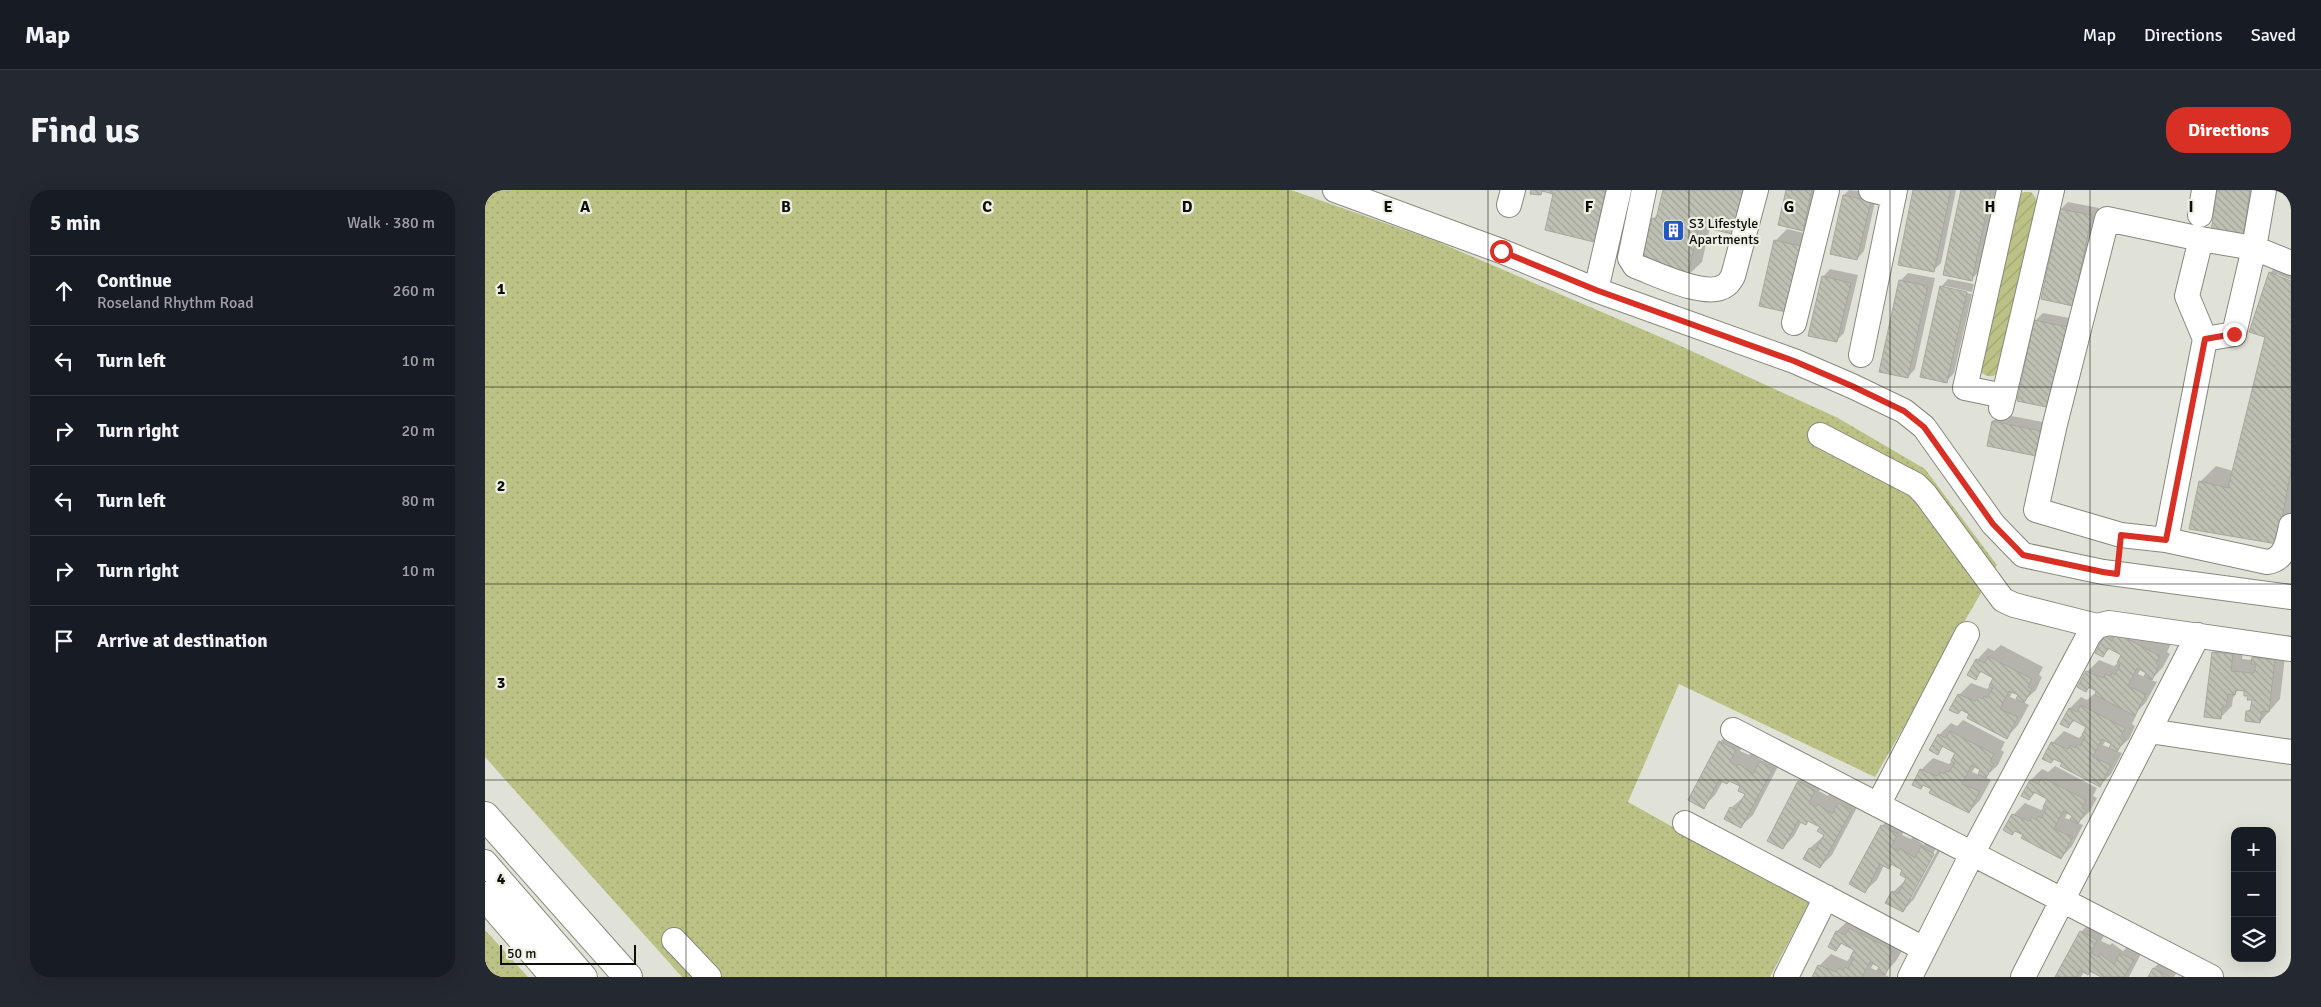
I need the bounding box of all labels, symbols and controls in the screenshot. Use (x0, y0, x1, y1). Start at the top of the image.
text: Map (25, 20, 70, 50)
text: Map (2083, 24, 2116, 46)
text: Directions (2144, 24, 2223, 46)
text: Saved (2251, 24, 2296, 46)
button: Directions (2166, 107, 2291, 153)
text: Find us (30, 109, 140, 152)
text: A (580, 197, 591, 217)
text: B (781, 197, 791, 217)
text: C (982, 197, 992, 217)
text: D (1182, 197, 1193, 217)
text: E (1383, 197, 1393, 217)
text: F (1585, 197, 1594, 217)
text: G (1784, 197, 1794, 217)
text: H (1985, 197, 1995, 217)
text: I (2188, 197, 2194, 217)
text: 5 min (50, 210, 101, 236)
text: Walk · 380 m (347, 213, 435, 233)
place label: S3 Lifestyle Apartments (1689, 215, 1759, 248)
building icon: S3 Lifestyle Apartments (1661, 219, 1685, 243)
route start (1490, 240, 1513, 263)
text: Continue (97, 269, 172, 293)
icon: ahead (50, 277, 78, 305)
text: 1 (497, 279, 506, 299)
text: 260 m (393, 281, 435, 301)
text: Roseland Rhythm Road (97, 293, 254, 313)
route end (2223, 323, 2246, 346)
icon: left (50, 347, 78, 375)
text: Turn left (97, 349, 166, 373)
text: 10 m (401, 351, 435, 371)
icon: right (50, 417, 78, 445)
text: Turn right (97, 419, 179, 443)
text: 20 m (401, 421, 435, 441)
text: 2 (497, 476, 505, 496)
icon: left (50, 487, 78, 515)
text: Turn left (97, 489, 166, 513)
text: 80 m (401, 491, 435, 511)
icon: right (50, 557, 78, 585)
text: Turn right (97, 559, 179, 583)
text: 10 m (401, 561, 435, 581)
icon: arrive (50, 627, 78, 655)
text: Arrive at destination (97, 629, 268, 653)
text: 3 (497, 673, 505, 693)
map controls (2231, 827, 2276, 962)
button: + (2231, 827, 2276, 872)
text: 4 (497, 869, 506, 889)
button: − (2231, 872, 2276, 917)
button: layers (2231, 917, 2276, 962)
scale bar (500, 942, 636, 965)
text: 50 m (507, 945, 536, 962)

